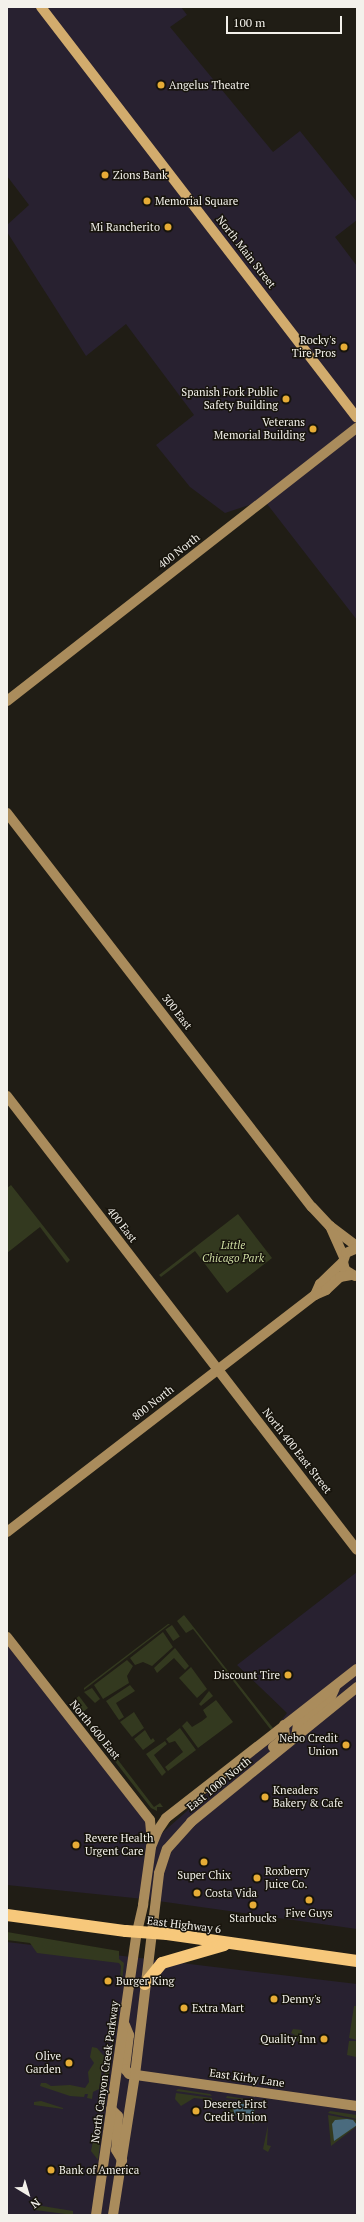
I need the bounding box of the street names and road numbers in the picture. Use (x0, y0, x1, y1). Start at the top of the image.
street label: North Main Street (214, 213, 278, 291)
street label: 400 North (156, 531, 202, 571)
street label: 300 East (159, 992, 195, 1032)
street label: 400 East (104, 1205, 140, 1245)
street label: 800 North (130, 1383, 176, 1423)
street label: North 400 East Street (260, 1406, 334, 1496)
street label: North 600 East (67, 1698, 123, 1762)
street label: East 1000 North (184, 1754, 254, 1814)
street label: East Highway 6 (146, 1914, 222, 1936)
street label: North Canyon Creek Parkway (88, 2000, 122, 2144)
street label: East Kirby Lane (209, 2066, 285, 2090)

